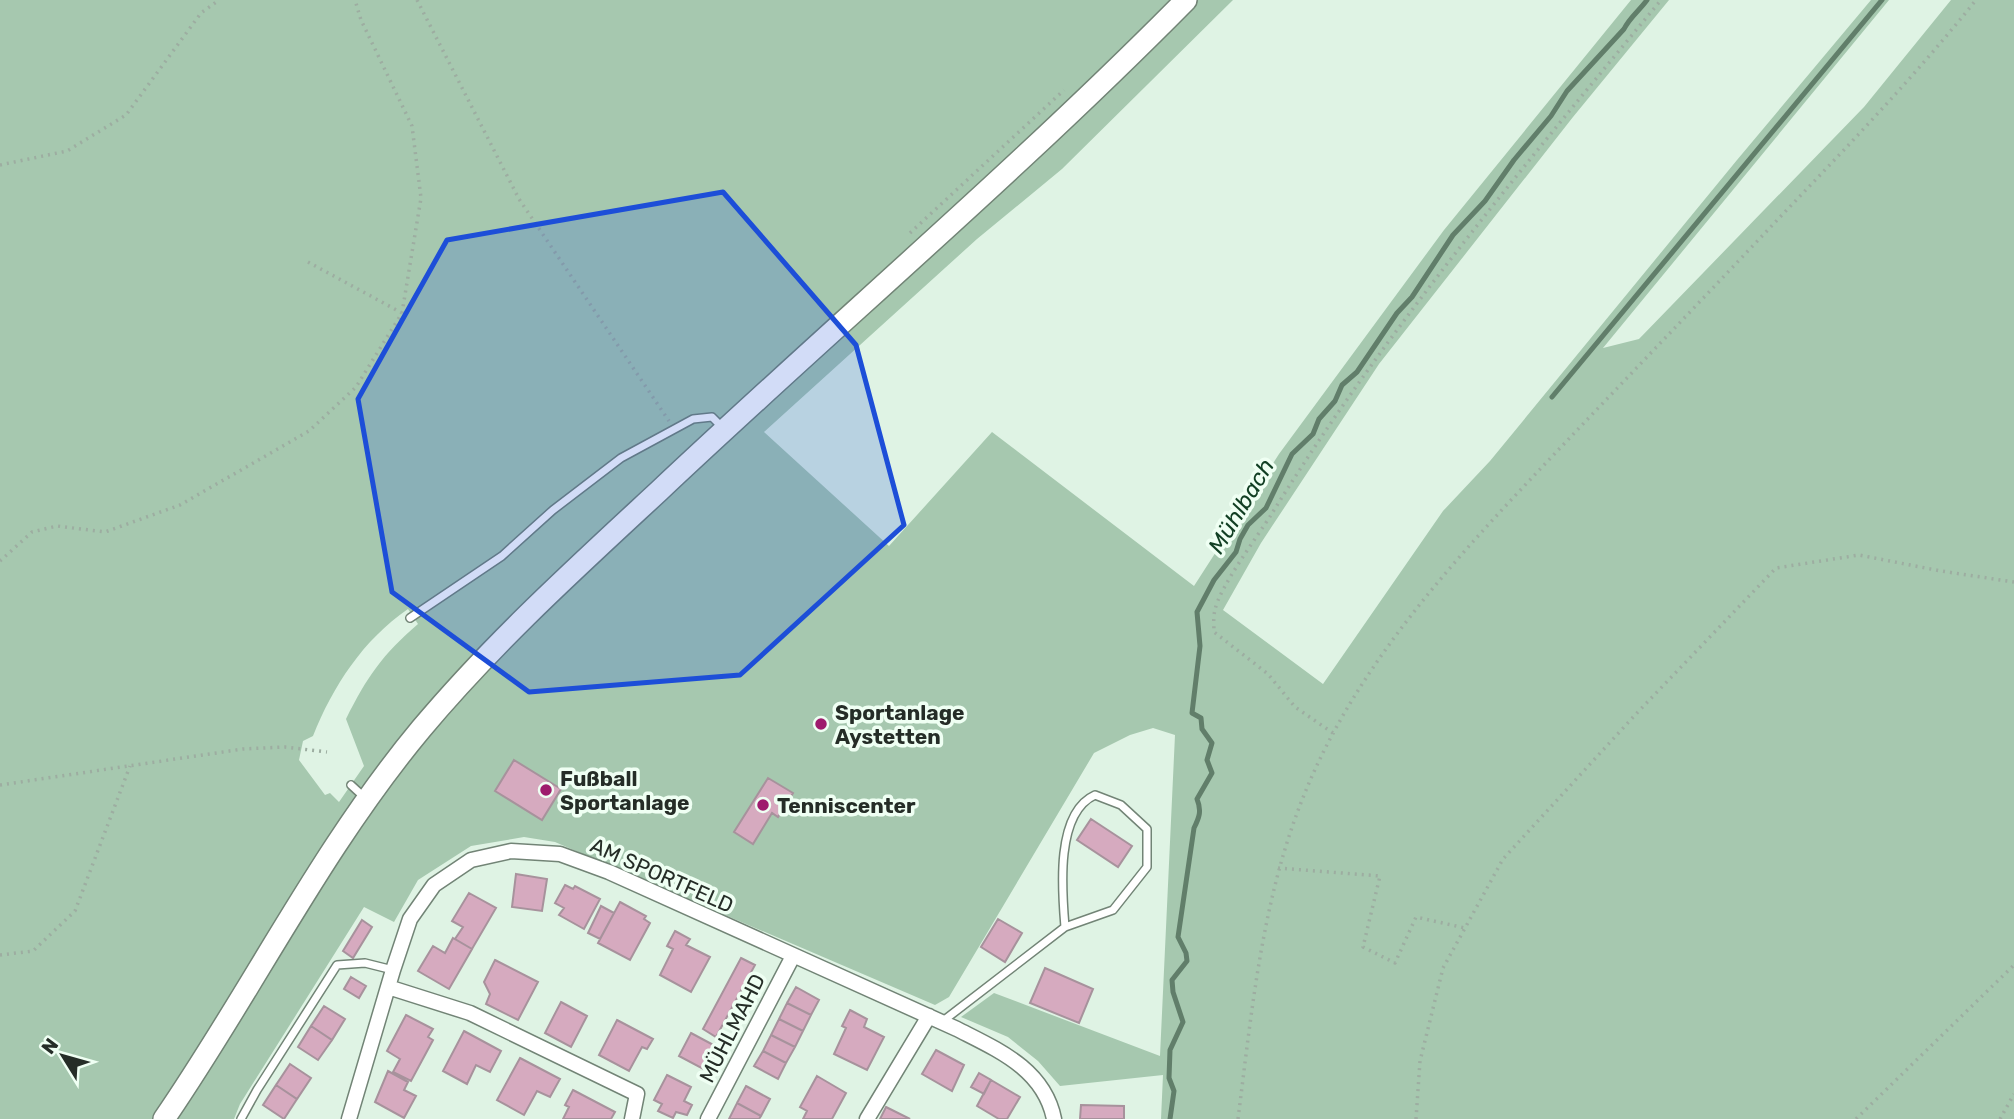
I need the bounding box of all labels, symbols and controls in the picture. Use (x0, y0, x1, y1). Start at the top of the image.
water label: Mühlbach (1202, 454, 1280, 558)
place label: Sportanlage Aystetten (835, 700, 964, 749)
marker: Sportanlage Aystetten (813, 716, 829, 732)
place label: Fußball Sportanlage (560, 766, 689, 815)
marker: Fußball Sportanlage (538, 782, 554, 798)
place label: Tenniscenter (777, 793, 916, 818)
marker: Tenniscenter (755, 797, 771, 813)
street label: AM SPORTFELD (587, 832, 737, 918)
street label: MÜHLMAHD (694, 970, 770, 1086)
north arrow (28, 1021, 98, 1091)
text: N (37, 1034, 63, 1058)

